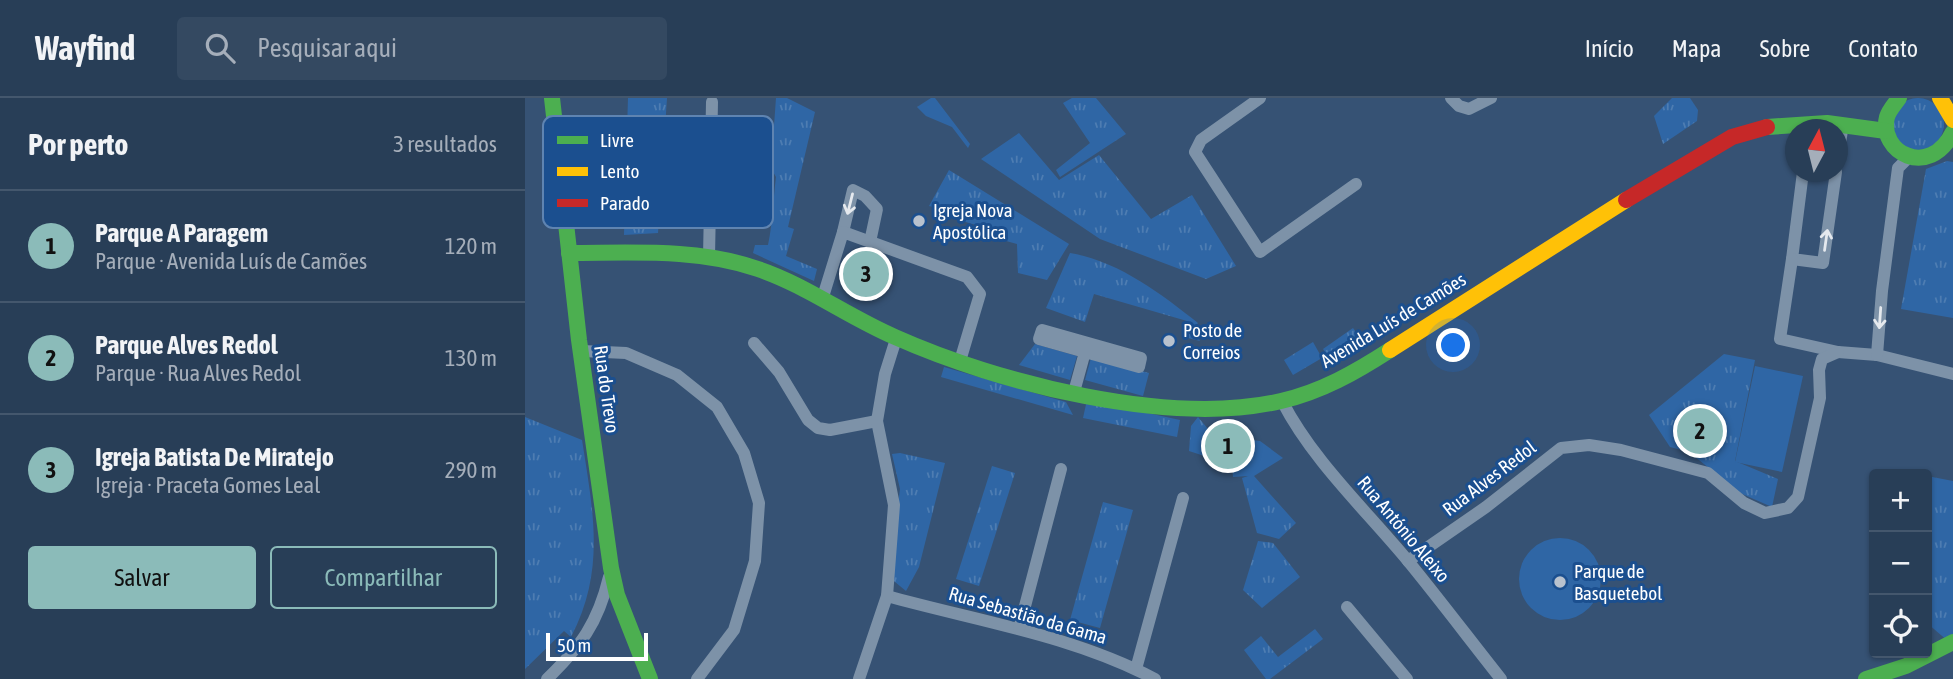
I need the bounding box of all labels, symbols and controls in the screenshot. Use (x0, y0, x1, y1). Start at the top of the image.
search box (177, 17, 667, 80)
text: Wayfind (35, 29, 135, 67)
icon: search (201, 29, 239, 67)
text: Pesquisar aqui (257, 33, 397, 63)
text: Início (1585, 35, 1634, 62)
text: Mapa (1672, 35, 1722, 62)
text: Sobre (1760, 35, 1810, 62)
text: Contato (1848, 35, 1918, 62)
legend (543, 116, 773, 228)
north arrow (1785, 119, 1848, 182)
text: Por perto (28, 127, 128, 161)
text: Livre (600, 129, 634, 151)
text: 3 resultados (393, 131, 497, 157)
text: Lento (600, 160, 639, 182)
text: Parado (600, 192, 650, 214)
one-way arrow (843, 192, 856, 215)
place label: Igreja Nova Apostólica (933, 199, 1012, 243)
marker: Igreja Nova Apostólica (911, 213, 927, 229)
text: Parque A Paragem (95, 218, 268, 248)
one-way arrow (1820, 229, 1833, 252)
text: 1 (46, 233, 56, 259)
text: 120 m (445, 233, 497, 259)
text: Parque · Avenida Luís de Camões (95, 248, 367, 274)
pin: 3 (843, 248, 889, 300)
street label: Avenida Luís de Camões (1316, 268, 1470, 372)
one-way arrow (1873, 306, 1886, 329)
place label: Posto de Correios (1183, 319, 1242, 363)
your location (1436, 328, 1470, 362)
text: Parque Alves Redol (95, 330, 278, 360)
marker: Posto de Correios (1161, 333, 1177, 349)
street label: Rua do Trevo (590, 344, 624, 434)
text: 2 (46, 345, 56, 371)
text: 130 m (445, 345, 497, 371)
text: Parque · Rua Alves Redol (95, 360, 301, 386)
pin: 2 (1677, 405, 1723, 457)
pin: 1 (1205, 420, 1251, 472)
street label: Rua Alves Redol (1438, 436, 1540, 520)
text: Igreja Batista De Miratejo (95, 442, 334, 472)
text: 3 (46, 457, 56, 483)
text: 290 m (445, 457, 497, 483)
map controls (1869, 469, 1932, 658)
button: + (1869, 469, 1932, 532)
text: Igreja · Praceta Gomes Leal (95, 472, 320, 498)
street label: Rua António Aleixo (1353, 472, 1455, 587)
button: − (1869, 532, 1932, 595)
button: Salvar (28, 546, 256, 609)
button: Compartilhar (270, 546, 497, 609)
place label: Parque de Basquetebol (1574, 560, 1662, 604)
marker: Parque de Basquetebol (1552, 574, 1568, 590)
street label: Rua Sebastião da Gama (946, 582, 1110, 648)
button: locate (1869, 595, 1932, 658)
scale bar (546, 630, 647, 662)
text: 50 m (557, 634, 591, 656)

